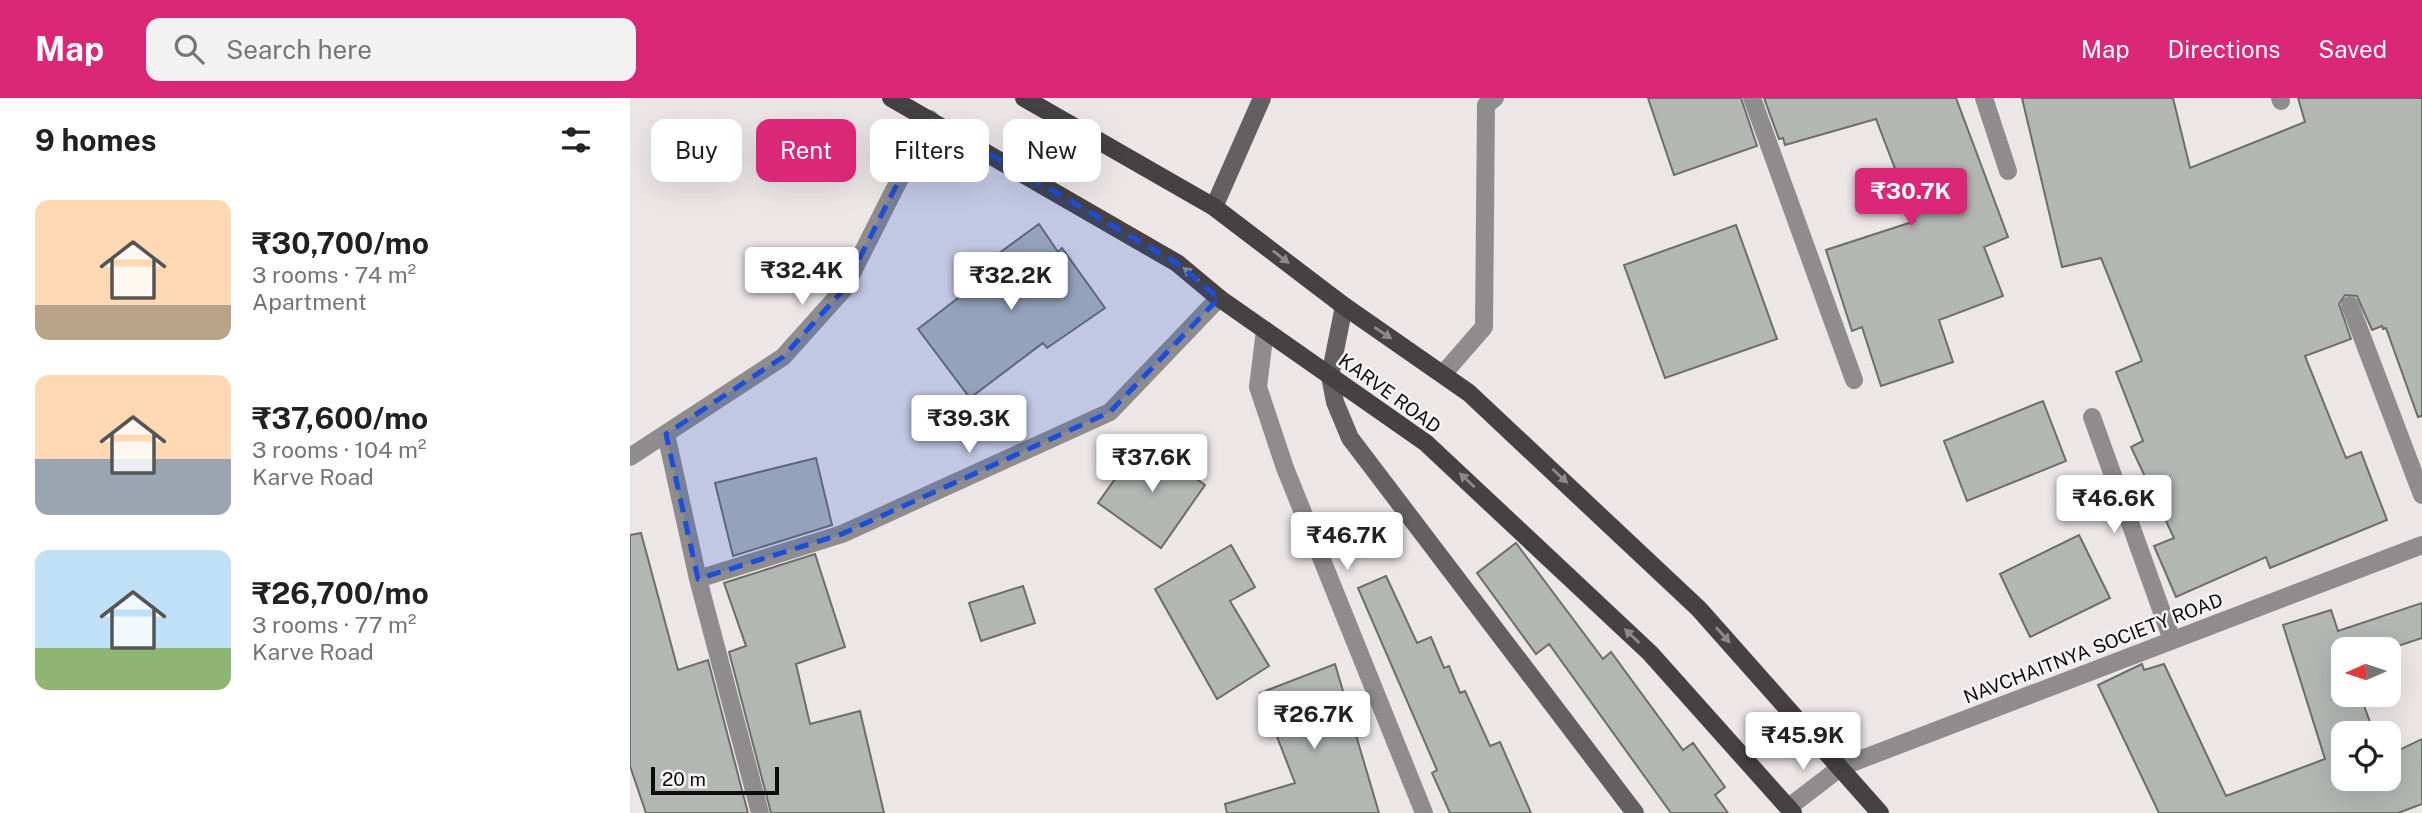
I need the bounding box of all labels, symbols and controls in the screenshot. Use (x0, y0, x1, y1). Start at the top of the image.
search box (146, 18, 636, 81)
text: Map (35, 30, 104, 68)
icon: search (170, 30, 208, 68)
text: Search here (226, 34, 372, 65)
text: Map (2081, 35, 2130, 63)
text: Directions (2168, 35, 2280, 63)
text: Saved (2318, 35, 2387, 63)
chip: Buy (651, 119, 742, 182)
chip: Rent (756, 119, 856, 182)
chip: Filters (870, 119, 989, 182)
chip: New (1003, 119, 1101, 182)
icon: filters (557, 121, 595, 159)
text: 9 homes (35, 122, 157, 158)
pin: ₹30.7K (1854, 169, 1968, 228)
text: ₹30.7K (1871, 177, 1951, 204)
text: ₹30,700/mo (252, 225, 429, 261)
icon: home (91, 228, 175, 312)
pin: ₹32.4K (745, 248, 859, 307)
one-way arrow (1272, 250, 1290, 265)
pin: ₹32.2K (954, 252, 1068, 312)
text: ₹32.4K (761, 256, 843, 283)
text: 3 rooms · 74 m² (252, 261, 416, 288)
text: ₹32.2K (970, 261, 1052, 288)
one-way arrow (1182, 267, 1200, 282)
text: Apartment (252, 288, 367, 315)
one-way arrow (1374, 326, 1393, 339)
street label: KARVE ROAD (1335, 349, 1445, 437)
pin: ₹39.3K (912, 396, 1026, 455)
text: ₹37,600/mo (252, 400, 428, 436)
icon: home (91, 403, 175, 487)
text: ₹39.3K (927, 404, 1011, 431)
pin: ₹37.6K (1095, 434, 1209, 494)
text: 3 rooms · 104 m² (252, 436, 426, 463)
text: ₹37.6K (1112, 443, 1192, 470)
text: Karve Road (252, 463, 374, 490)
one-way arrow (1551, 468, 1568, 484)
one-way arrow (1459, 472, 1476, 488)
pin: ₹46.6K (2057, 476, 2171, 535)
text: ₹46.6K (2073, 484, 2155, 511)
pin: ₹46.7K (1290, 512, 1404, 572)
text: ₹46.7K (1307, 521, 1387, 548)
text: ₹26,700/mo (252, 575, 429, 611)
icon: home (91, 578, 175, 662)
street label: NAVCHAITNYA SOCIETY ROAD (1960, 588, 2226, 708)
text: 3 rooms · 77 m² (252, 611, 416, 638)
one-way arrow (1714, 626, 1730, 643)
one-way arrow (1624, 628, 1641, 644)
north arrow (2331, 637, 2401, 707)
map controls (2331, 637, 2401, 791)
text: Karve Road (252, 638, 374, 665)
pin: ₹26.7K (1257, 692, 1371, 751)
text: ₹26.7K (1274, 700, 1354, 727)
pin: ₹45.9K (1746, 712, 1860, 772)
text: ₹45.9K (1762, 721, 1844, 748)
button: locate (2331, 721, 2401, 791)
scale bar (651, 764, 779, 796)
text: 20 m (662, 768, 706, 790)

